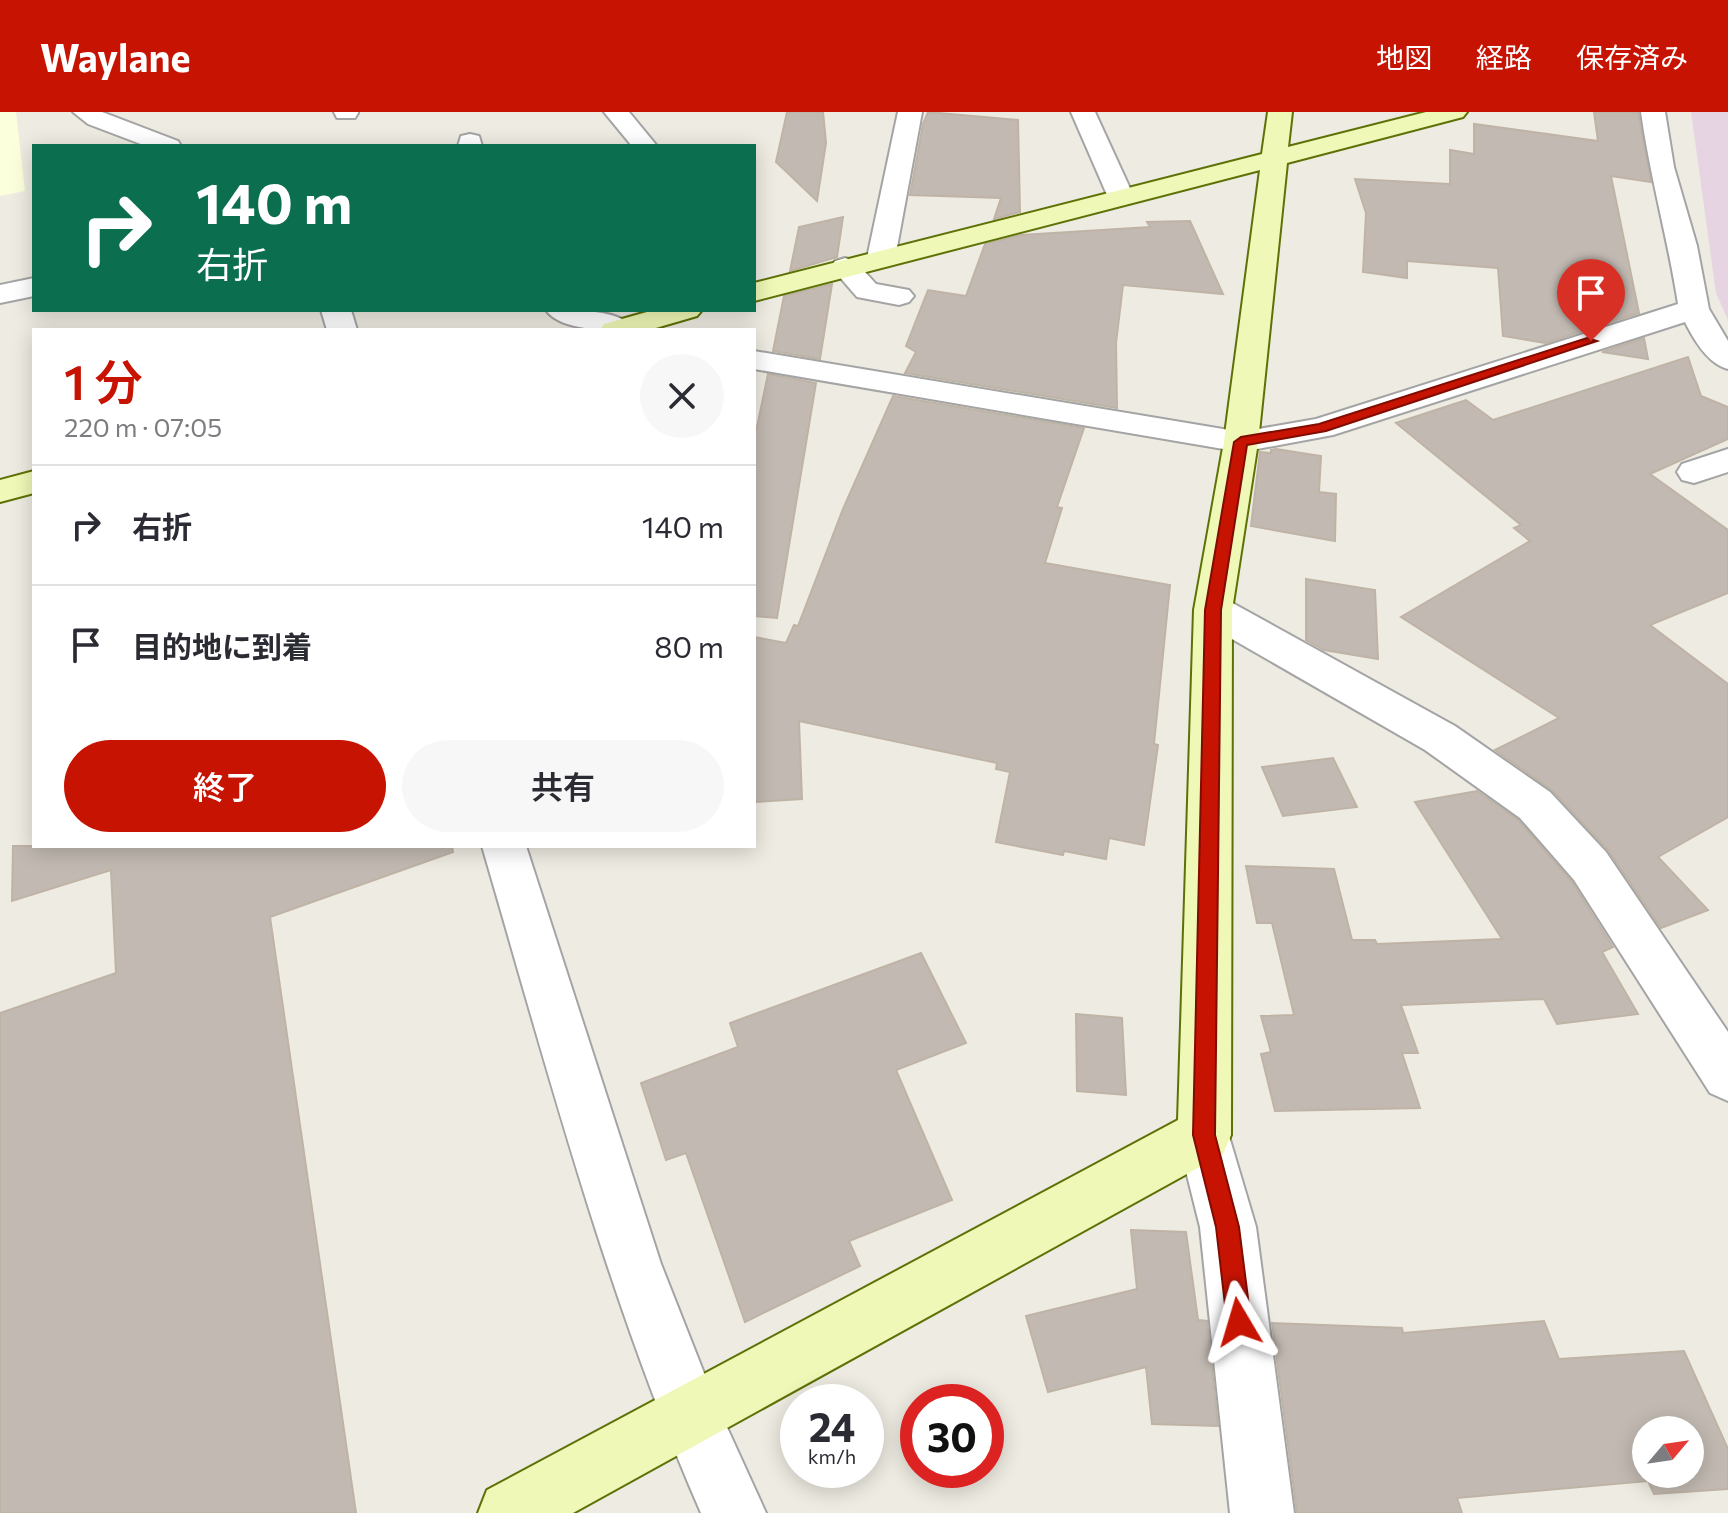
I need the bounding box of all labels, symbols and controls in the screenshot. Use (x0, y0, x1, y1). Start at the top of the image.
text: Waylane (40, 33, 190, 80)
text: 地図 (1376, 40, 1432, 74)
text: 経路 (1476, 40, 1532, 74)
text: 保存済み (1576, 40, 1688, 74)
text: 140 m (196, 167, 352, 236)
icon: right (64, 176, 168, 280)
text: 右折 (196, 241, 268, 285)
pin (1557, 259, 1625, 341)
icon: arrive (1569, 271, 1613, 315)
text: 1 分 (64, 351, 143, 410)
button: close (640, 354, 724, 438)
text: 220 m · 07:05 (64, 411, 222, 442)
icon: right (64, 503, 108, 547)
text: 右折 (132, 507, 192, 544)
text: 140 m (642, 507, 724, 544)
icon: arrive (64, 623, 108, 667)
text: 目的地に到着 (132, 627, 312, 664)
text: 80 m (654, 627, 724, 664)
button: 終了 (64, 740, 386, 832)
button: 共有 (402, 740, 724, 832)
position arrow (1197, 1280, 1281, 1364)
speed limit sign: 30 (900, 1384, 1004, 1488)
text: 24 (809, 1401, 855, 1450)
north arrow (1632, 1416, 1704, 1488)
map controls (1632, 1416, 1704, 1488)
text: km/h (808, 1444, 856, 1468)

